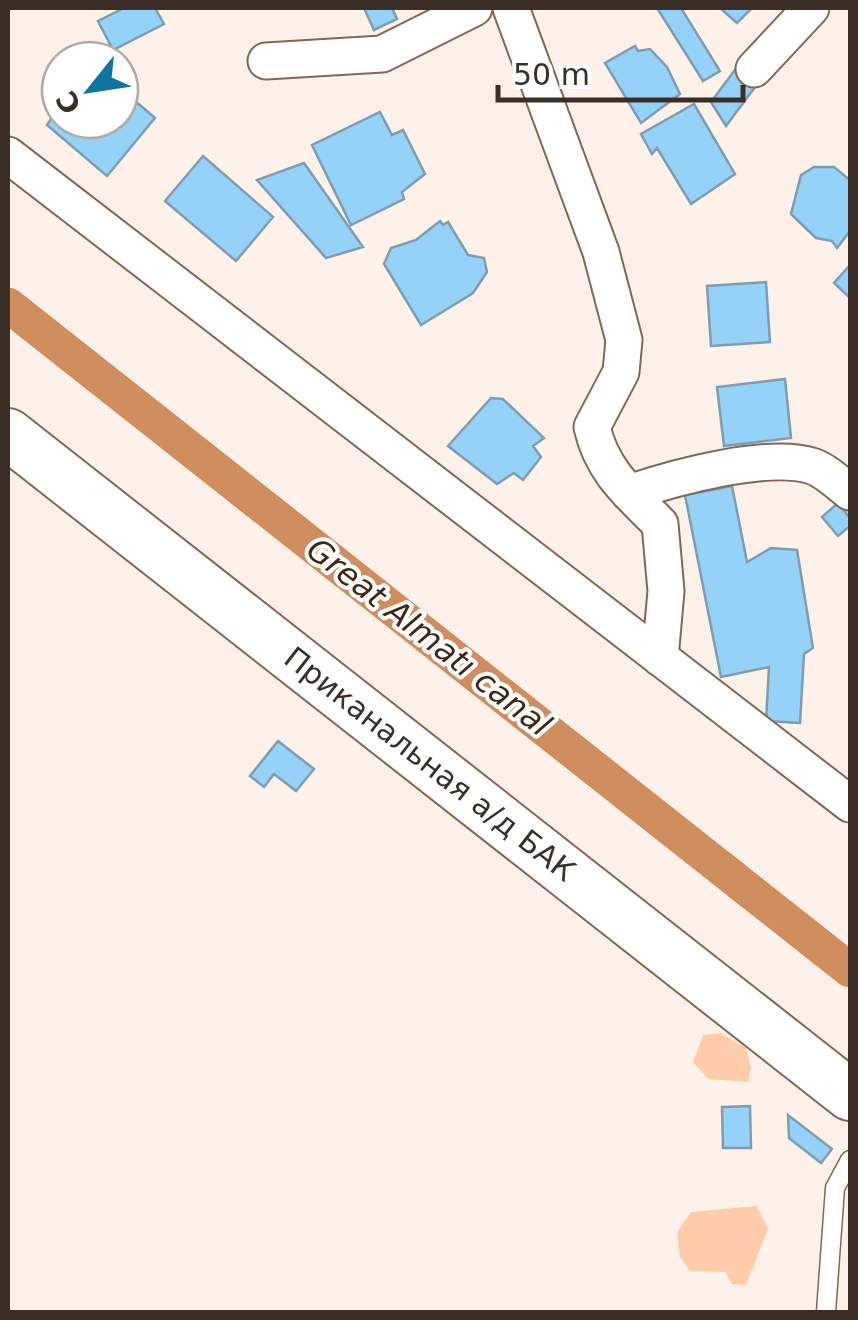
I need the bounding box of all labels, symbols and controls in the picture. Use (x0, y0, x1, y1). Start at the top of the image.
north arrow (40, 40, 140, 140)
scale bar (498, 40, 743, 102)
text: 50 m (513, 57, 590, 92)
text: С (49, 85, 88, 119)
water label: Great Almatı canal (299, 530, 559, 744)
street label: Приканальная а/д БАК (278, 640, 582, 888)

